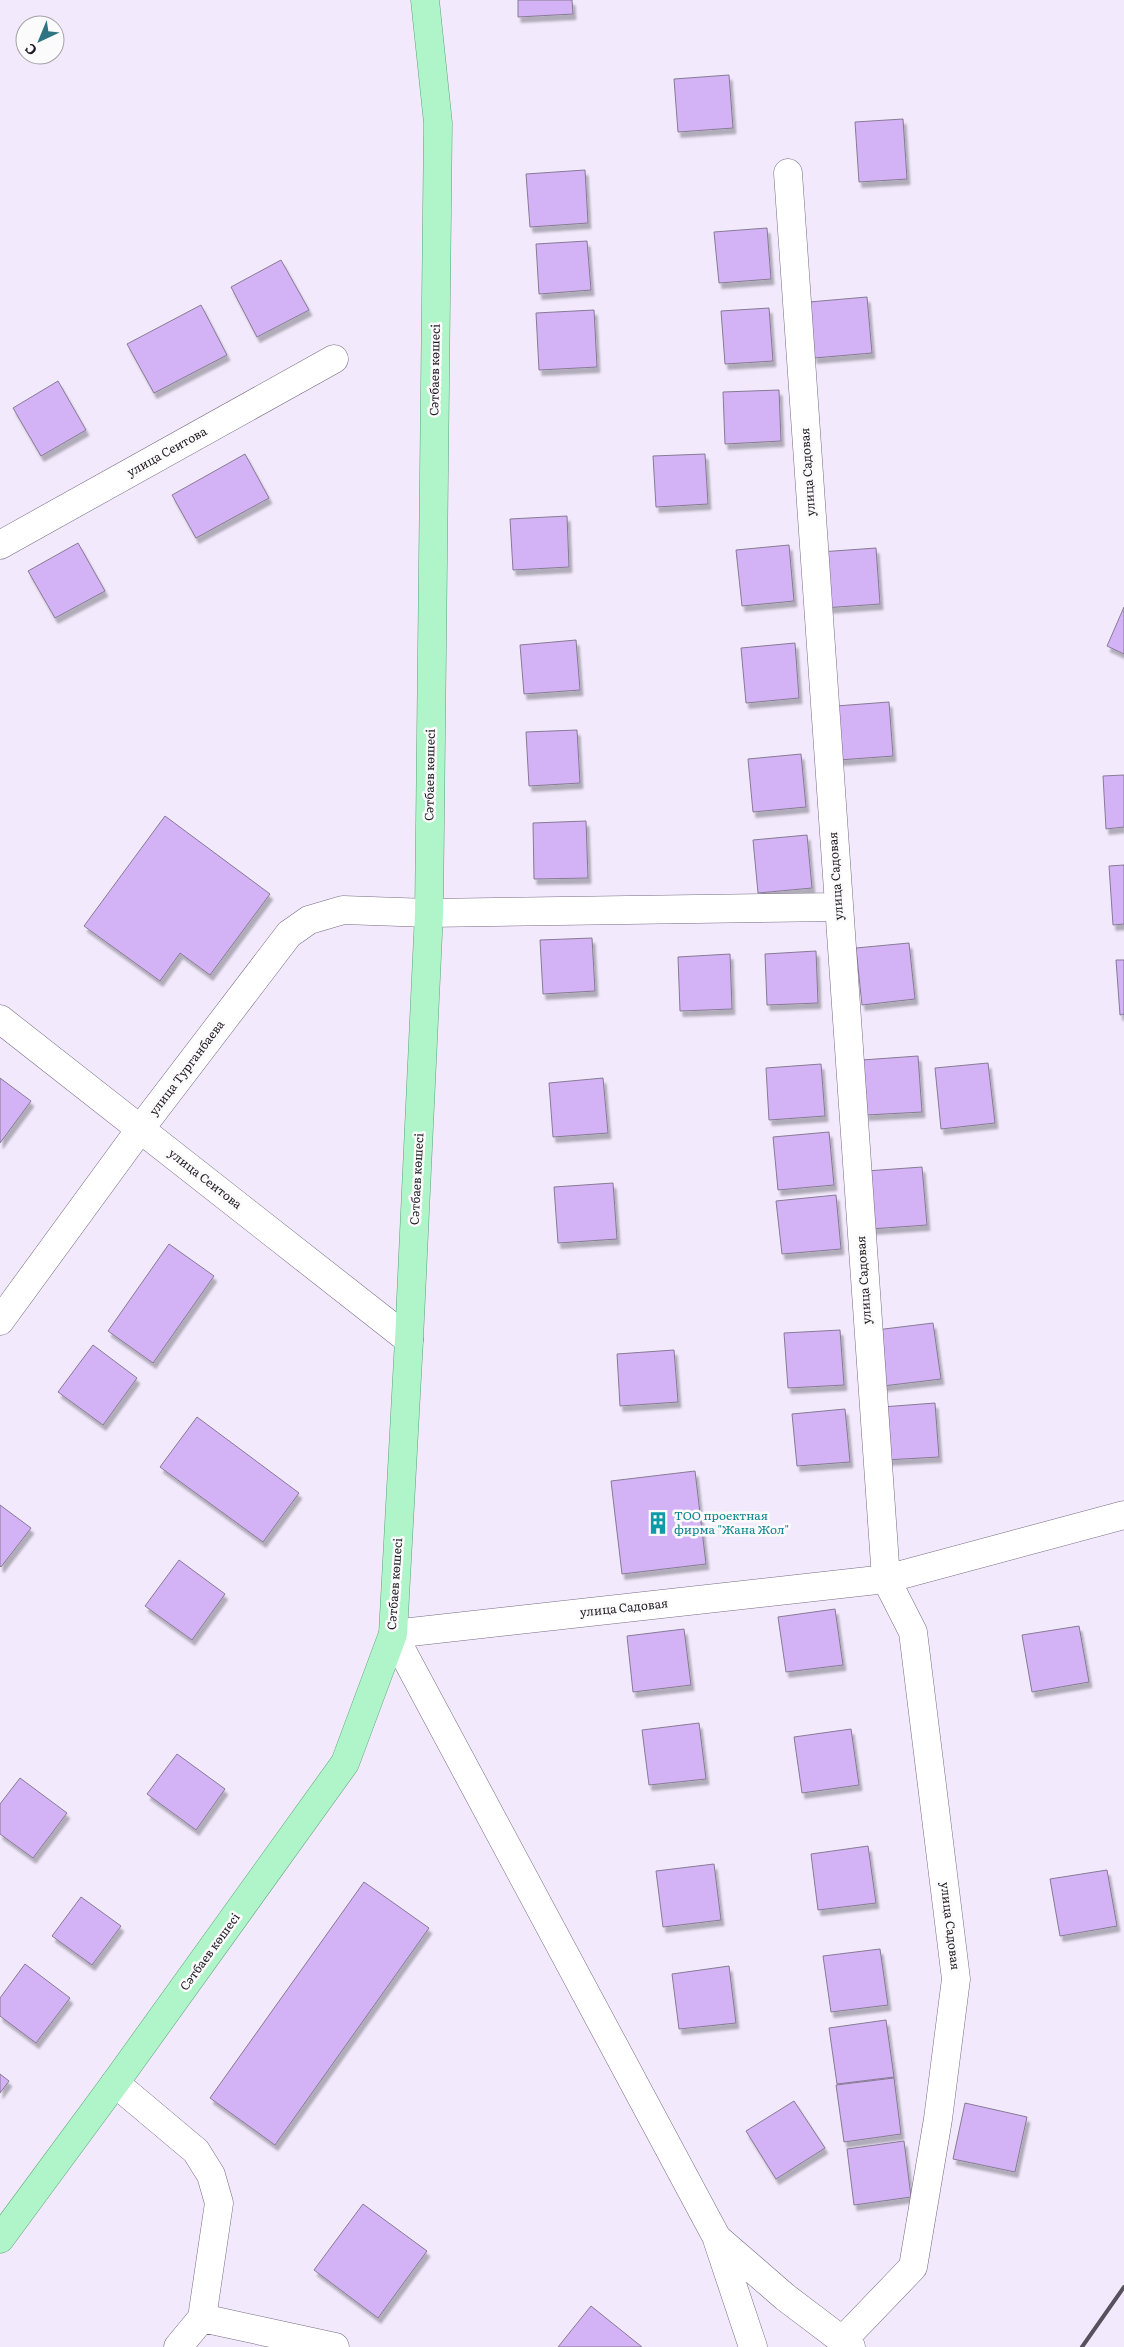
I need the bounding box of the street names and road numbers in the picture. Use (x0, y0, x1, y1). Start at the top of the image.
street label: Сәтбаев көшесі (424, 324, 444, 416)
street label: улица Сеитова (123, 421, 210, 481)
street label: улица Садовая (795, 427, 819, 517)
street label: Сәтбаев көшесі (419, 729, 439, 821)
street label: улица Садовая (823, 831, 847, 921)
street label: улица Турганбаева (144, 1015, 228, 1119)
street label: Сәтбаев көшесі (405, 1133, 427, 1225)
street label: улица Сеитова (165, 1144, 247, 1213)
street label: улица Садовая (851, 1235, 875, 1325)
street label: Сәтбаев көшесі (382, 1537, 406, 1630)
street label: улица Садовая (579, 1593, 669, 1621)
street label: улица Садовая (937, 1881, 965, 1971)
street label: Сәтбаев көшесі (175, 1909, 244, 1994)

